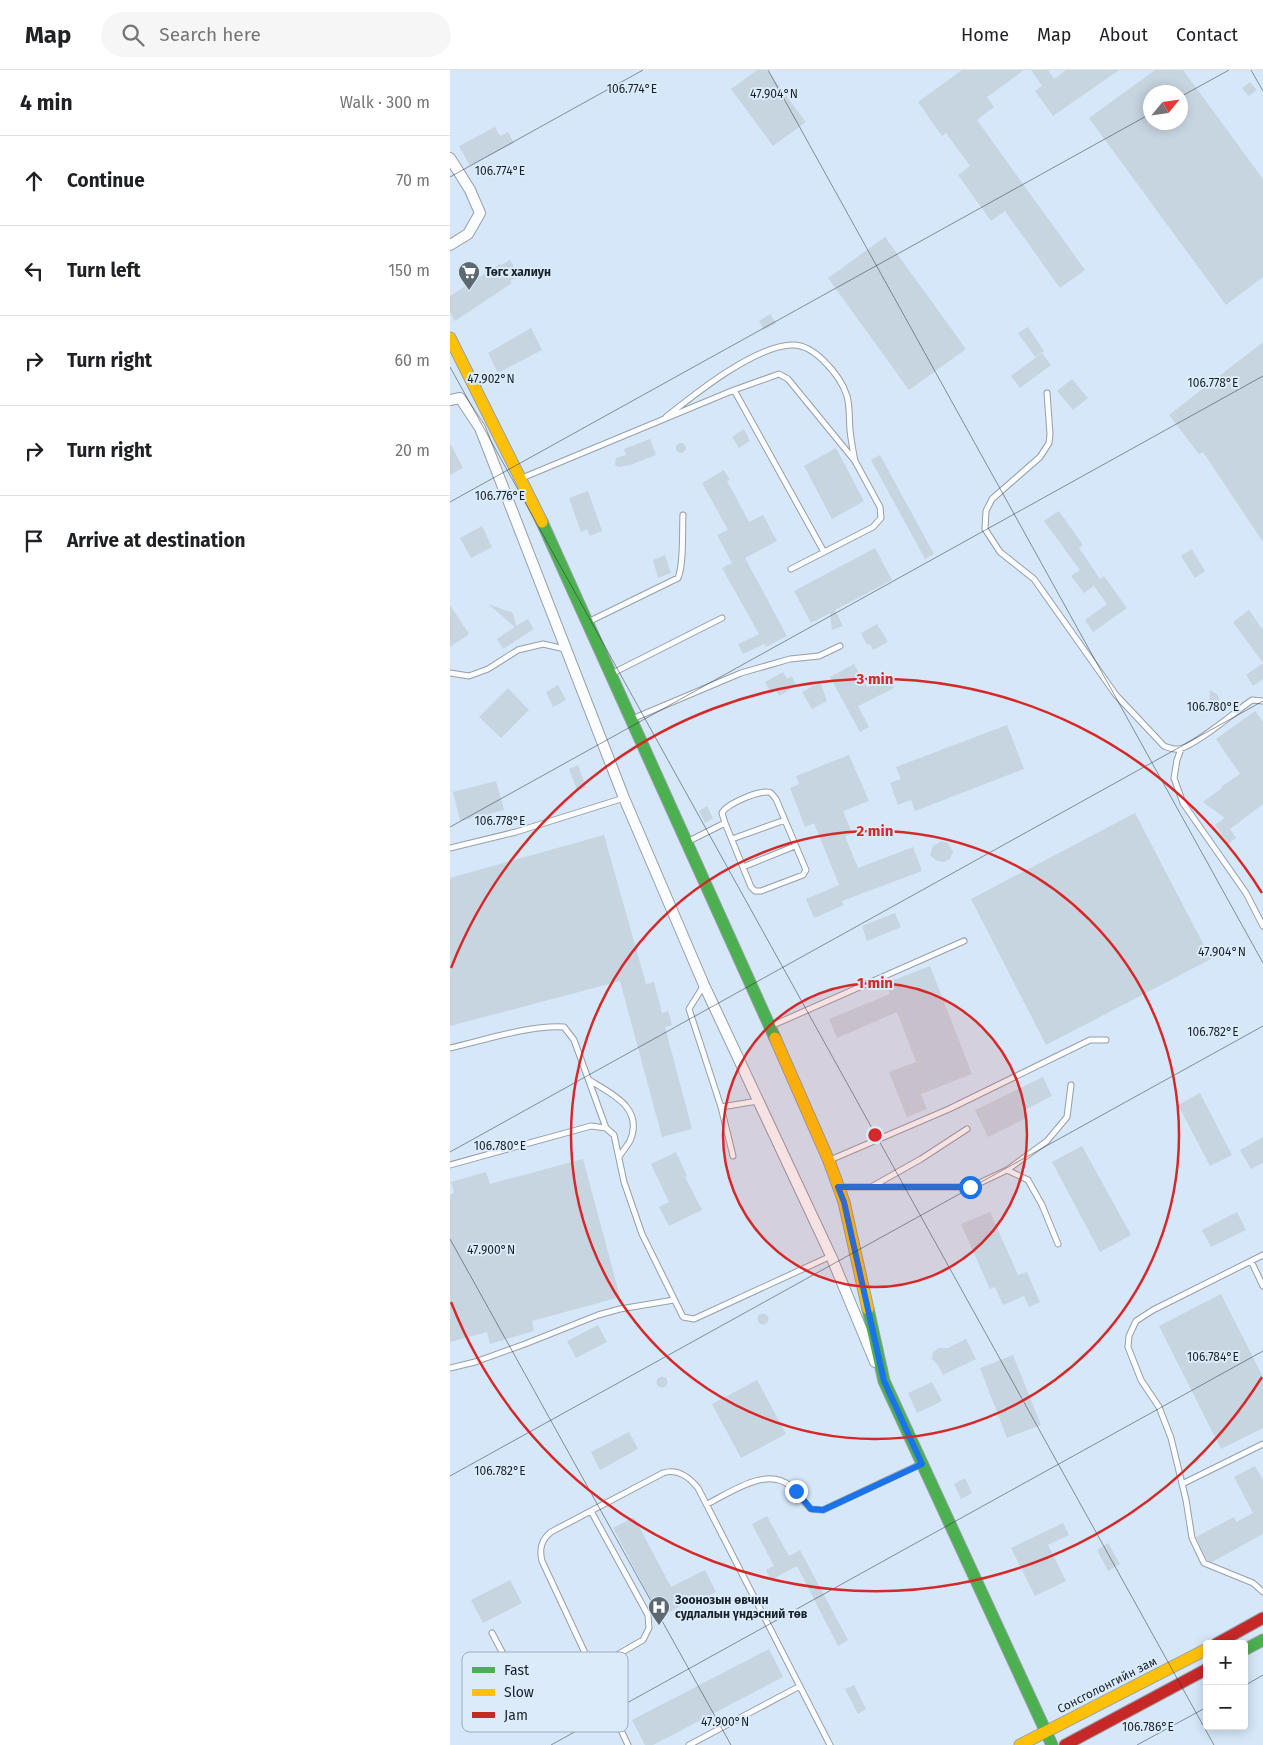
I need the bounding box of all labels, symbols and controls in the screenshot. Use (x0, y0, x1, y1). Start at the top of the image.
search box (101, 12, 451, 57)
text: Map (25, 21, 71, 49)
icon: search (119, 21, 147, 49)
text: Search here (159, 23, 261, 46)
text: Home (961, 24, 1009, 46)
text: Map (1037, 24, 1071, 46)
text: About (1099, 24, 1148, 46)
text: Contact (1176, 24, 1238, 46)
text: 106.774°E (607, 82, 657, 96)
north arrow (1143, 85, 1188, 130)
text: 47.904°N (750, 87, 798, 101)
text: 4 min (20, 90, 73, 116)
text: Walk · 300 m (340, 93, 430, 112)
text: 106.774°E (475, 164, 525, 178)
icon: ahead (20, 167, 48, 195)
text: Continue (67, 169, 145, 192)
text: 70 m (396, 171, 430, 190)
icon: left (20, 257, 48, 285)
text: Turn left (67, 259, 141, 282)
supermarket icon: Төгс халиун (457, 260, 481, 291)
text: 150 m (388, 261, 430, 280)
place label: Төгс халиун (485, 265, 551, 279)
icon: right (20, 347, 48, 375)
text: Turn right (67, 349, 152, 372)
text: 60 m (395, 351, 430, 370)
text: 47.902°N (467, 372, 515, 386)
text: 106.778°E (1188, 376, 1238, 390)
icon: right (20, 437, 48, 465)
text: Turn right (67, 439, 152, 462)
text: 20 m (395, 441, 430, 460)
text: 106.776°E (475, 489, 525, 503)
icon: arrive (20, 527, 48, 555)
text: Arrive at destination (67, 529, 246, 552)
text: 3 min (856, 670, 893, 688)
text: 106.780°E (1187, 700, 1239, 714)
text: 106.778°E (475, 814, 525, 828)
text: 2 min (857, 822, 893, 840)
text: 47.904°N (1198, 945, 1246, 959)
text: 1 min (857, 974, 893, 992)
text: 106.782°E (1187, 1025, 1239, 1039)
centre of rings (866, 1126, 884, 1144)
text: 106.780°E (474, 1139, 526, 1153)
route start (959, 1176, 982, 1199)
text: 47.900°N (467, 1243, 515, 1257)
text: 106.784°E (1187, 1350, 1239, 1364)
text: 106.782°E (474, 1464, 526, 1478)
route end (785, 1480, 808, 1503)
place label: Зоонозын өвчин судлалын үндэсний төв (674, 1593, 808, 1621)
hospital icon: Зоонозын өвчин судлалын үндэсний төв (647, 1595, 671, 1626)
map controls (1203, 1640, 1248, 1730)
button: + (1203, 1640, 1248, 1685)
legend (462, 1652, 628, 1732)
street label: Сонсголонгийн зам (1055, 1654, 1159, 1716)
text: Fast (504, 1662, 530, 1679)
text: Slow (504, 1684, 534, 1701)
button: − (1203, 1685, 1248, 1730)
text: Jam (504, 1707, 528, 1724)
text: 47.900°N (701, 1715, 749, 1729)
text: 106.786°E (1122, 1720, 1174, 1734)

